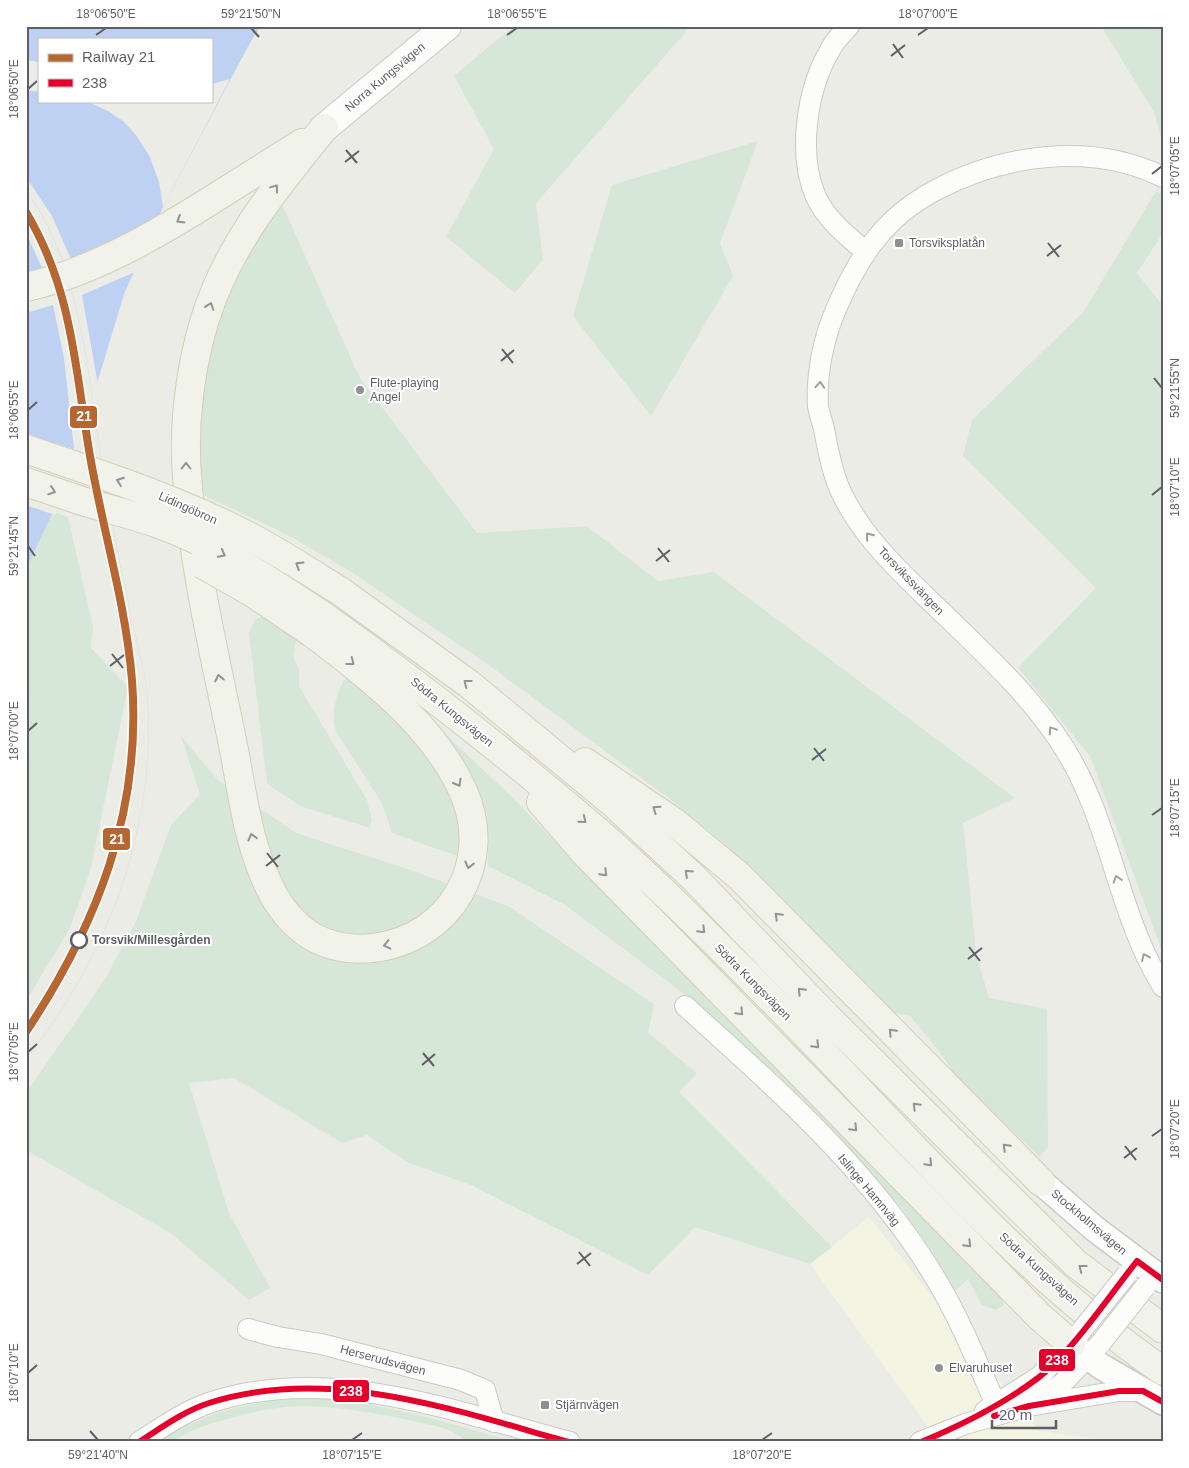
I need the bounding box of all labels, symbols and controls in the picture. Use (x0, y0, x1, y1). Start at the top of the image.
text: 18°06'50"E (76, 7, 136, 21)
text: 59°21'50"N (221, 7, 281, 21)
text: 18°06'55"E (487, 7, 547, 21)
text: 18°07'00"E (898, 7, 958, 21)
legend (38, 38, 212, 102)
street label: Norra Kungsvägen (342, 39, 428, 115)
text: Railway 21 (82, 48, 155, 65)
text: 18°06'50"E (7, 59, 21, 119)
text: 238 (82, 74, 107, 91)
text: 18°07'05"E (1168, 136, 1182, 196)
one-way arrow (269, 184, 278, 194)
one-way arrow (176, 214, 185, 224)
place label: Torsviksplatån (909, 236, 985, 250)
marker: Torsviksplatån (893, 237, 905, 249)
one-way arrow (204, 302, 214, 311)
text: 59°21'55"N (1168, 358, 1182, 418)
place label: Flute-playing Angel (370, 376, 439, 404)
text: 18°06'55"E (7, 380, 21, 440)
one-way arrow (814, 381, 825, 389)
marker: Flute-playing Angel (354, 384, 366, 396)
line badge: 21 (69, 405, 98, 429)
text: 21 (76, 408, 92, 424)
text: 18°07'10"E (1168, 457, 1182, 517)
one-way arrow (181, 462, 191, 470)
one-way arrow (117, 477, 125, 487)
one-way arrow (48, 485, 56, 495)
street label: Lidingöbron (157, 489, 219, 527)
text: 59°21'45"N (7, 516, 21, 576)
one-way arrow (866, 532, 875, 542)
street label: Torsvikssvängen (875, 544, 947, 618)
one-way arrow (217, 548, 226, 558)
one-way arrow (295, 562, 304, 571)
one-way arrow (345, 657, 354, 665)
one-way arrow (214, 674, 225, 683)
street label: Södra Kungsvägen (408, 674, 496, 750)
one-way arrow (464, 681, 473, 689)
text: 18°07'00"E (7, 701, 21, 761)
one-way arrow (1049, 727, 1059, 736)
one-way arrow (452, 778, 462, 787)
text: 18°07'15"E (1168, 778, 1182, 838)
one-way arrow (652, 806, 662, 815)
one-way arrow (577, 814, 586, 823)
line badge: 21 (102, 827, 131, 851)
text: 21 (109, 831, 125, 847)
one-way arrow (248, 834, 258, 842)
one-way arrow (464, 860, 475, 869)
one-way arrow (598, 867, 607, 876)
one-way arrow (685, 870, 694, 879)
one-way arrow (1113, 875, 1123, 883)
one-way arrow (775, 912, 784, 921)
one-way arrow (696, 924, 705, 933)
marker: Torsvik/Millesgården (70, 931, 88, 949)
place label: Torsvik/Millesgården (92, 933, 210, 947)
one-way arrow (382, 940, 391, 950)
street label: Södra Kungsvägen (712, 941, 794, 1023)
one-way arrow (1141, 953, 1152, 962)
one-way arrow (798, 987, 807, 996)
one-way arrow (734, 1006, 743, 1015)
text: 18°07'05"E (7, 1022, 21, 1082)
one-way arrow (889, 1028, 898, 1037)
one-way arrow (810, 1040, 819, 1049)
text: 18°07'20"E (1168, 1099, 1182, 1159)
one-way arrow (913, 1102, 922, 1111)
one-way arrow (848, 1122, 857, 1131)
one-way arrow (1003, 1144, 1012, 1153)
street label: Islinge Hamnväg (835, 1151, 903, 1229)
one-way arrow (923, 1157, 932, 1166)
street label: Stockholmsvägen (1048, 1186, 1130, 1258)
street label: Södra Kungsvägen (996, 1230, 1082, 1308)
one-way arrow (962, 1238, 971, 1247)
one-way arrow (1079, 1266, 1088, 1274)
street label: Herserudsvägen (339, 1342, 427, 1378)
text: 18°07'10"E (7, 1343, 21, 1403)
line badge: 238 (1038, 1348, 1076, 1372)
text: 238 (1045, 1352, 1069, 1368)
place label: Elvaruhuset (949, 1361, 1013, 1375)
marker: Elvaruhuset (933, 1362, 945, 1374)
line badge: 238 (332, 1379, 370, 1403)
text: 238 (339, 1383, 363, 1399)
place label: Stjärnvägen (555, 1398, 619, 1412)
scale bar (992, 1398, 1055, 1430)
marker: Stjärnvägen (539, 1399, 551, 1411)
text: 20 m (999, 1406, 1032, 1423)
text: 59°21'40"N (68, 1448, 128, 1462)
text: 18°07'15"E (322, 1448, 382, 1462)
text: 18°07'20"E (732, 1448, 792, 1462)

